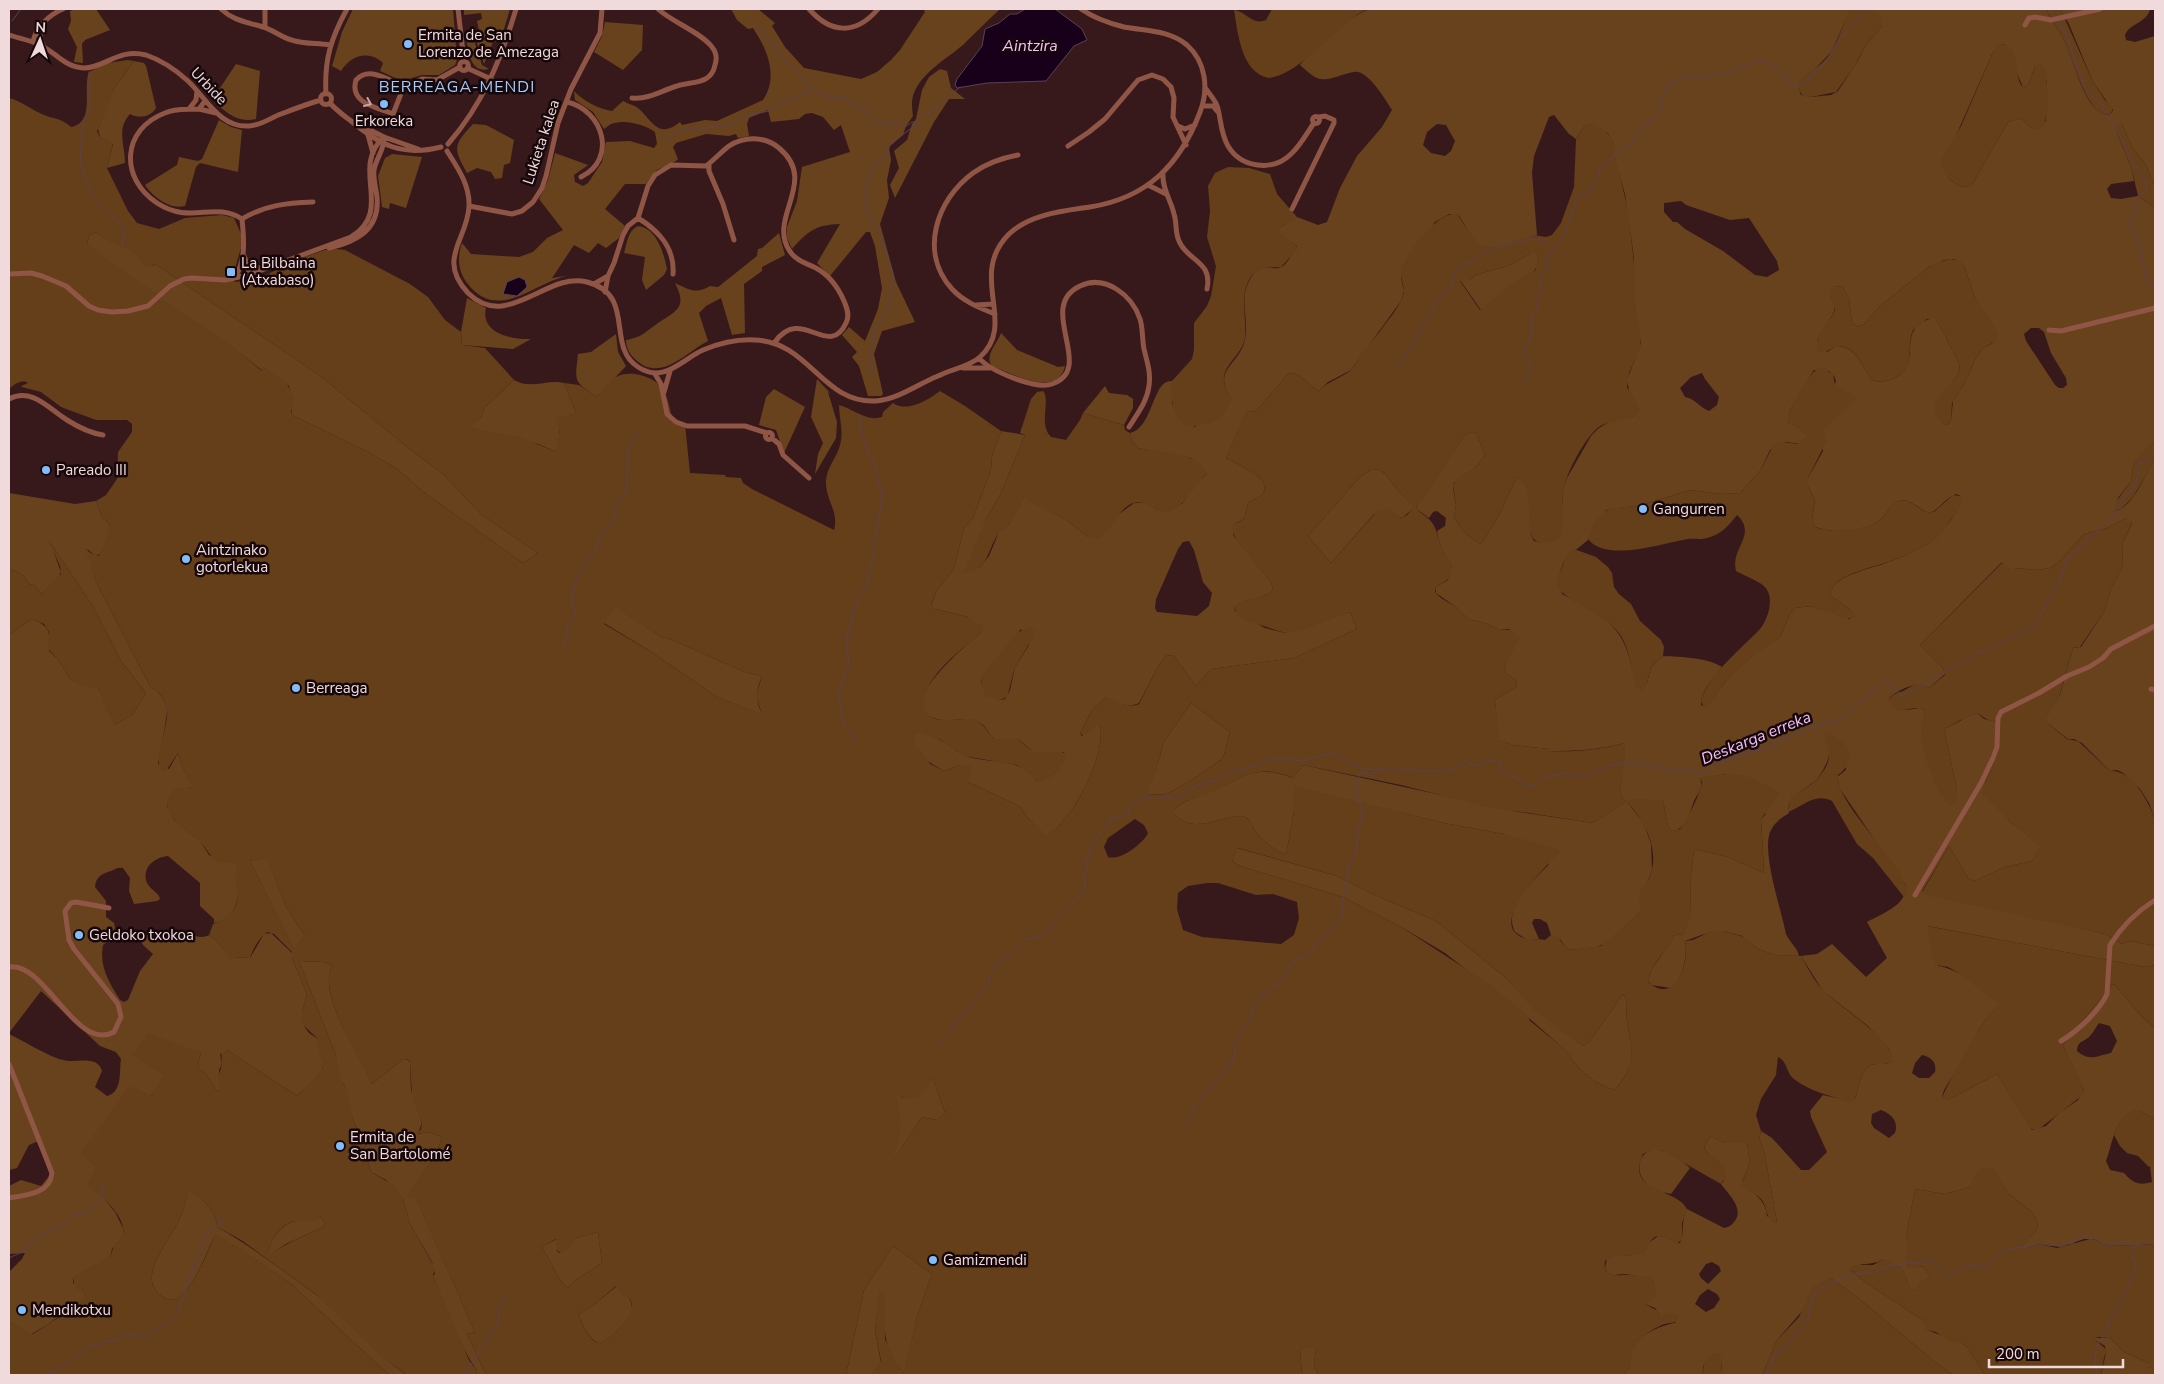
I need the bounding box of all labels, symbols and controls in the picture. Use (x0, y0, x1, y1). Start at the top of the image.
north arrow (15, 15, 65, 65)
text: N (35, 18, 46, 37)
place label: Ermita de San Lorenzo de Amezaga (418, 25, 559, 62)
water label: Aintzira (1001, 35, 1058, 57)
marker: Ermita de San Lorenzo de Amezaga (402, 38, 414, 50)
street label: Urbide (186, 63, 232, 109)
district label: BERREAGA-MENDI (379, 76, 535, 98)
one-way arrow (363, 97, 372, 107)
street label: Lukieta kalea (518, 97, 564, 187)
marker: Erkoreka (378, 98, 390, 110)
place label: Erkoreka (355, 111, 413, 131)
place label: La Bilbaina (Atxabaso) (241, 253, 316, 290)
marker: La Bilbaina (Atxabaso) (225, 266, 237, 278)
place label: Pareado III (56, 460, 127, 480)
marker: Pareado III (40, 464, 52, 476)
place label: Gangurren (1653, 499, 1725, 519)
marker: Gangurren (1637, 503, 1649, 515)
place label: Aintzinako gotorlekua (196, 540, 268, 577)
marker: Aintzinako gotorlekua (180, 553, 192, 565)
place label: Berreaga (306, 678, 367, 698)
marker: Berreaga (290, 682, 302, 694)
water label: Deskarga erreka (1698, 706, 1814, 770)
place label: Geldoko txokoa (89, 925, 194, 945)
marker: Geldoko txokoa (73, 929, 85, 941)
place label: Ermita de San Bartolomé (350, 1127, 450, 1164)
marker: Ermita de San Bartolomé (334, 1140, 346, 1152)
place label: Gamizmendi (943, 1250, 1027, 1270)
marker: Gamizmendi (927, 1254, 939, 1266)
place label: Mendikotxu (32, 1300, 111, 1320)
marker: Mendikotxu (16, 1304, 28, 1316)
scale bar (1989, 1336, 2123, 1368)
text: 200 m (1996, 1344, 2040, 1364)

